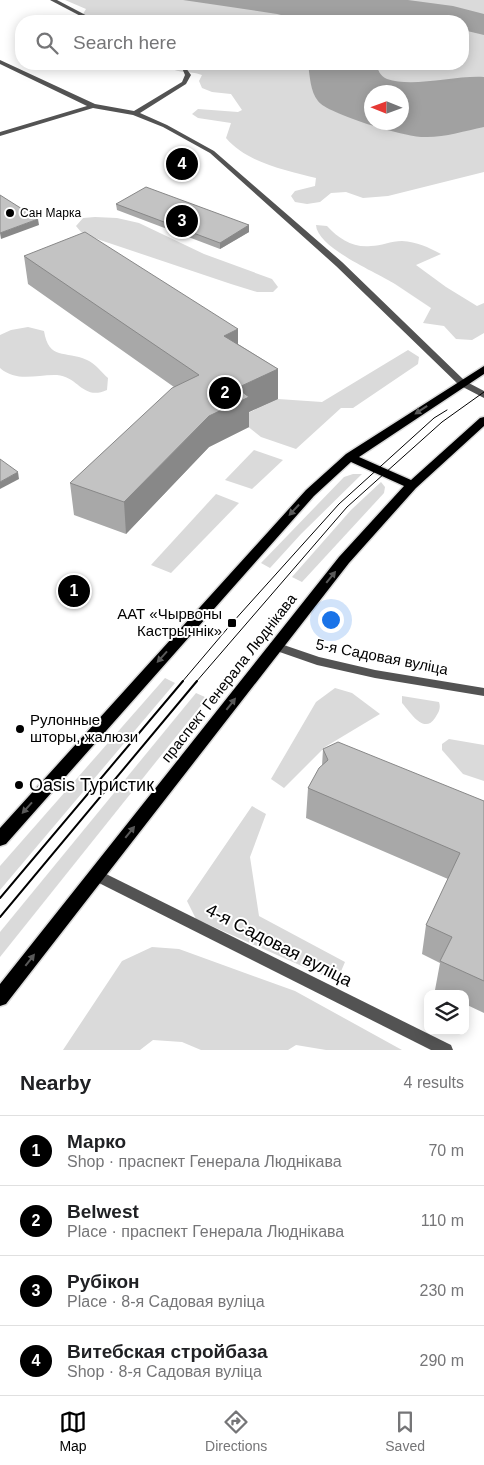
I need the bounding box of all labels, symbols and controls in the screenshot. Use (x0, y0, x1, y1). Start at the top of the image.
search box (15, 15, 469, 70)
icon: search (33, 29, 61, 57)
text: Search here (73, 32, 177, 53)
north arrow (364, 85, 409, 130)
pin: 4 (166, 145, 198, 183)
pin: 3 (166, 202, 198, 240)
place label: Сан Марка (20, 206, 81, 220)
marker: Сан Марка (4, 207, 16, 219)
pin: 2 (209, 374, 241, 412)
one-way arrow (414, 405, 428, 414)
one-way arrow (288, 504, 300, 516)
one-way arrow (326, 570, 337, 583)
pin: 1 (58, 572, 90, 610)
street label: праспект Генерала Люднікава (158, 590, 300, 765)
place label: ААТ «Чырвоны Кастрычнік» (117, 605, 222, 639)
your location (318, 607, 344, 633)
marker: ААТ «Чырвоны Кастрычнік» (226, 617, 238, 629)
street label: 5-я Садовая вуліца (315, 635, 450, 678)
one-way arrow (156, 650, 168, 662)
one-way arrow (226, 698, 236, 711)
place label: Рулонные шторы, жалюзи (30, 711, 138, 745)
marker: Рулонные шторы, жалюзи (14, 723, 26, 735)
place label: Oasis Туристик (29, 775, 154, 795)
marker: Oasis Туристик (13, 779, 25, 791)
one-way arrow (21, 802, 33, 814)
one-way arrow (124, 826, 135, 839)
street label: 4-я Садовая вуліца (203, 899, 356, 991)
one-way arrow (24, 954, 35, 967)
map controls (424, 990, 469, 1035)
button: layers (424, 990, 469, 1035)
text: Nearby (20, 1071, 91, 1094)
text: 4 results (404, 1074, 464, 1091)
text: Марко (67, 1131, 126, 1152)
text: 1 (32, 1142, 40, 1159)
text: 70 m (428, 1142, 464, 1159)
text: Shop · праспект Генерала Люднікава (67, 1153, 342, 1170)
text: Belwest (67, 1201, 139, 1222)
text: 2 (32, 1212, 40, 1229)
text: 110 m (421, 1212, 464, 1229)
text: Place · праспект Генерала Люднікава (67, 1223, 344, 1240)
text: Рубікон (67, 1271, 140, 1292)
text: 3 (32, 1282, 40, 1299)
text: 230 m (420, 1282, 464, 1299)
text: Place · 8-я Садовая вуліца (67, 1293, 265, 1310)
text: Витебская стройбаза (67, 1341, 268, 1362)
text: 4 (32, 1352, 40, 1369)
text: 290 m (420, 1352, 464, 1369)
text: Shop · 8-я Садовая вуліца (67, 1363, 262, 1380)
tab: Map (59, 1408, 87, 1454)
tab: Directions (205, 1408, 267, 1454)
tab: Saved (385, 1408, 425, 1454)

